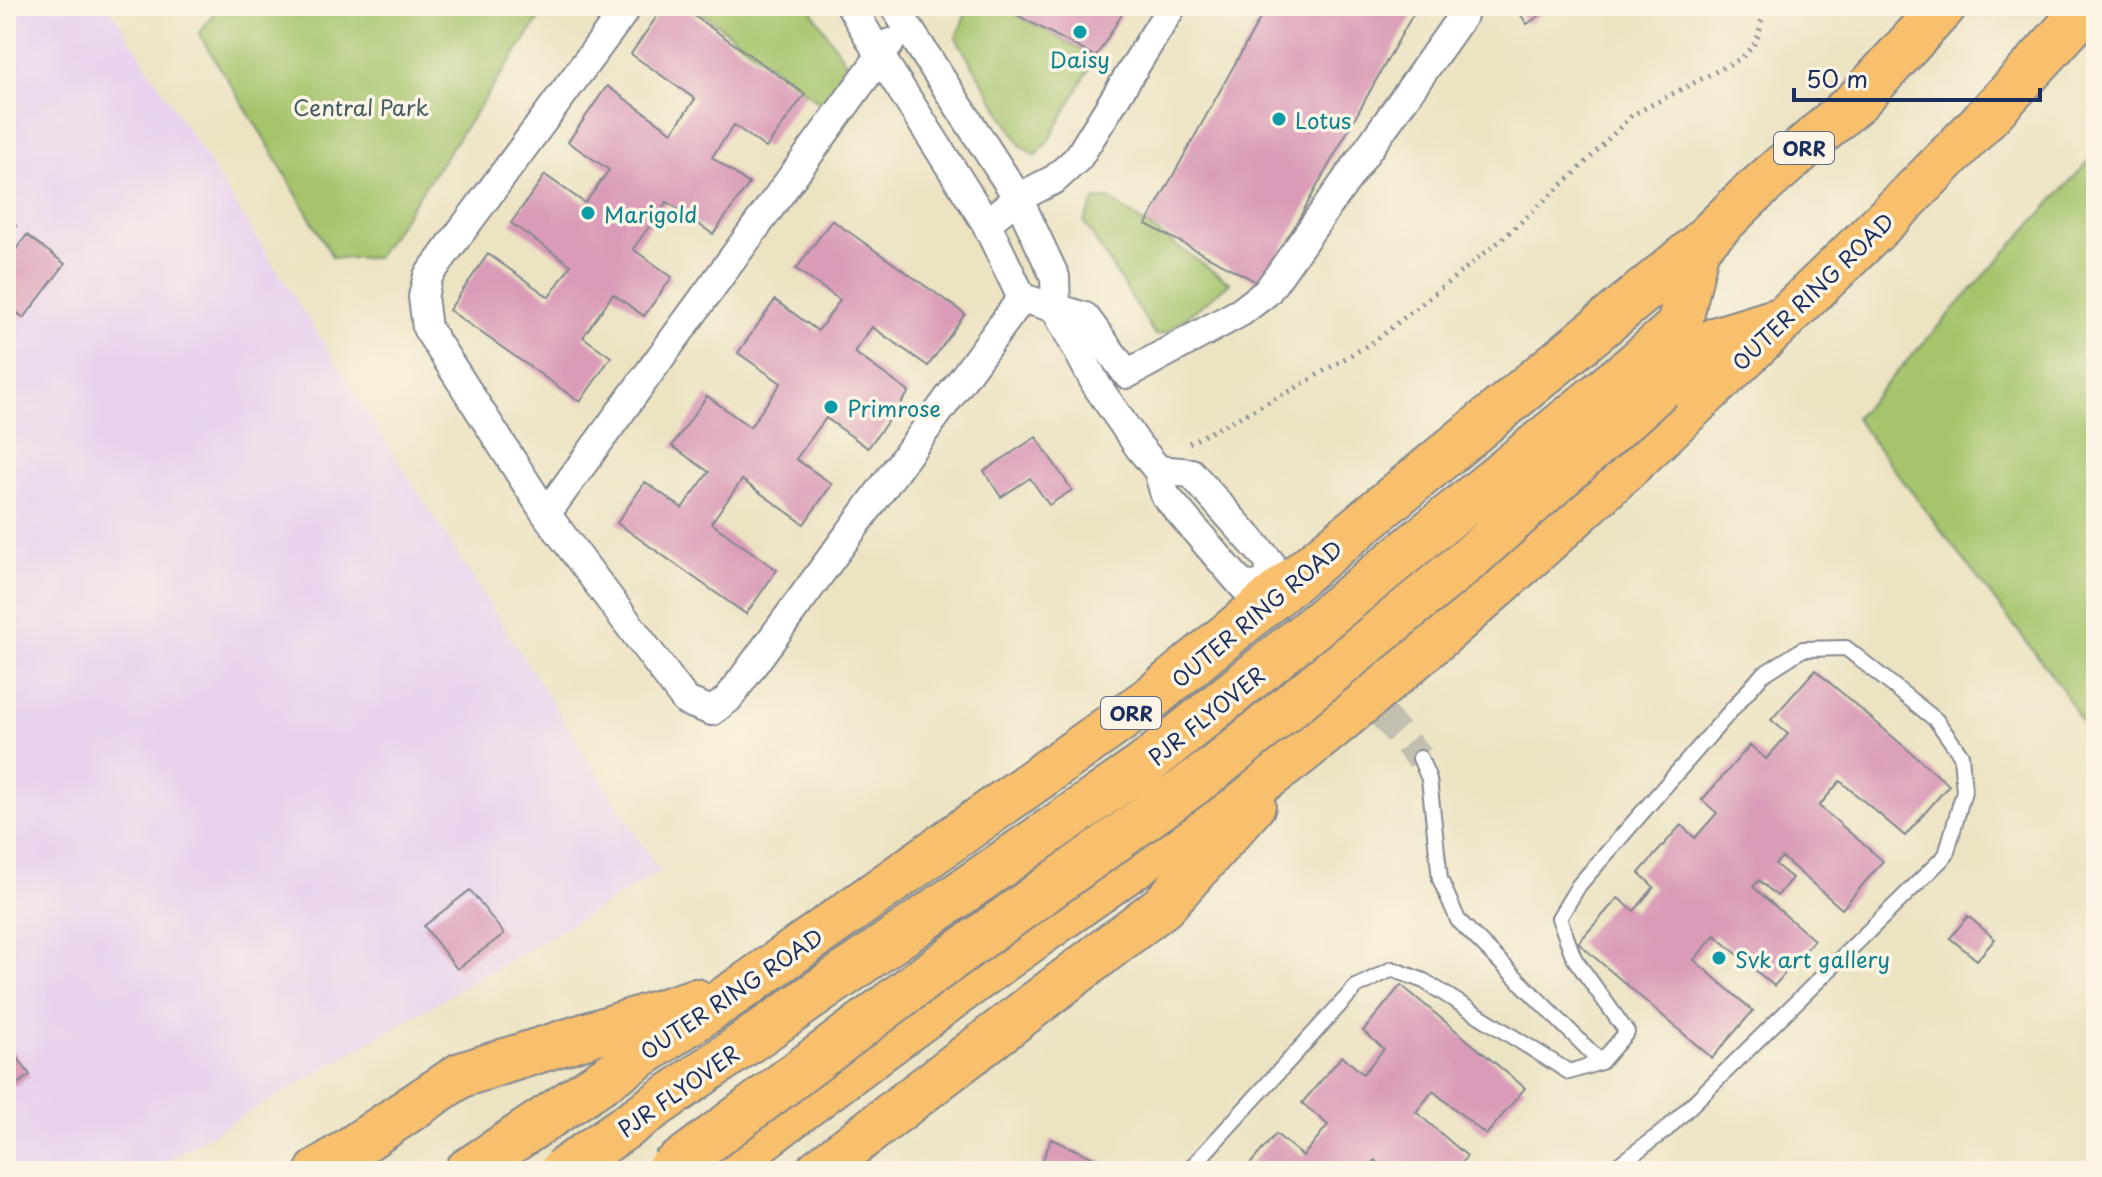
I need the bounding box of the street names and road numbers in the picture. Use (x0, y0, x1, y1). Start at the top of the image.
road number: ORR (1774, 132, 1834, 164)
street label: OUTER RING ROAD (1723, 205, 1901, 377)
street label: OUTER RING ROAD (1163, 531, 1349, 695)
street label: PJR FLYOVER (1141, 658, 1271, 772)
road number: ORR (1101, 697, 1161, 729)
street label: OUTER RING ROAD (633, 919, 829, 1067)
street label: PJR FLYOVER (611, 1036, 745, 1144)

